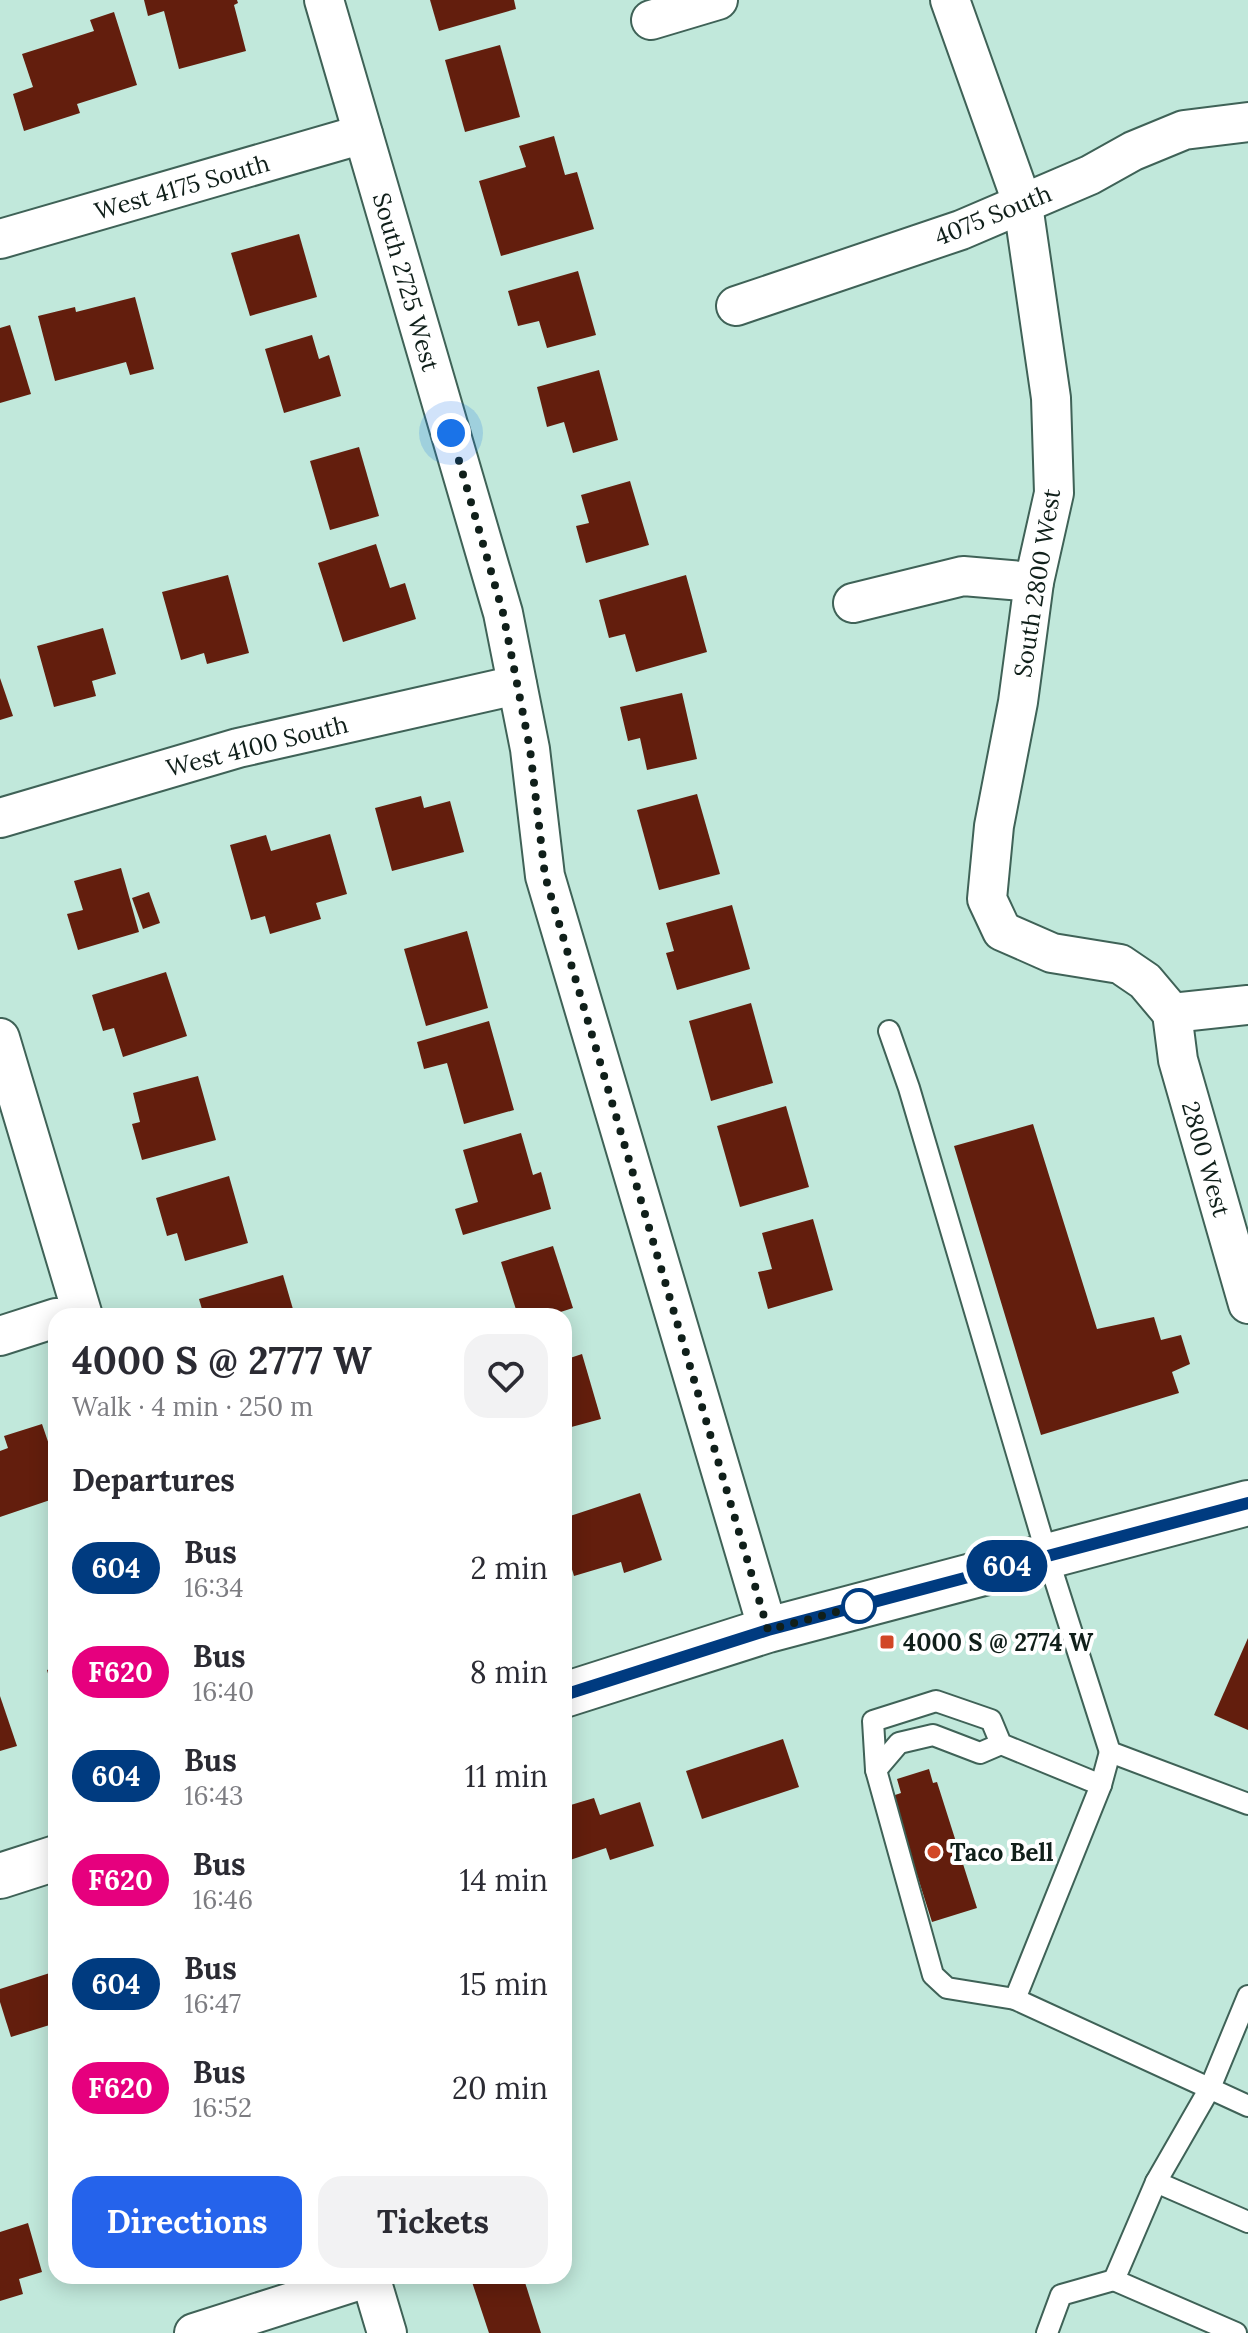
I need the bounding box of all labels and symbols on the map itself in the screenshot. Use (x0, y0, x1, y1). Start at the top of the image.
street label: West 4175 South (91, 147, 273, 227)
street label: 4075 South (930, 177, 1056, 253)
street label: South 2725 West (366, 189, 447, 376)
your location (431, 413, 471, 453)
street label: South 2800 West (1007, 486, 1067, 680)
street label: West 4100 South (163, 708, 351, 784)
street label: 2800 West (1175, 1098, 1237, 1221)
line badge: 604 (961, 1540, 1053, 1592)
unlabelled marker (842, 1589, 876, 1623)
place label: 4000 S @ 2774 W (903, 1627, 1094, 1658)
marker: 4000 S @ 2774 W (878, 1633, 896, 1651)
place label: Taco Bell (950, 1837, 1054, 1868)
marker: Taco Bell (925, 1843, 943, 1861)

